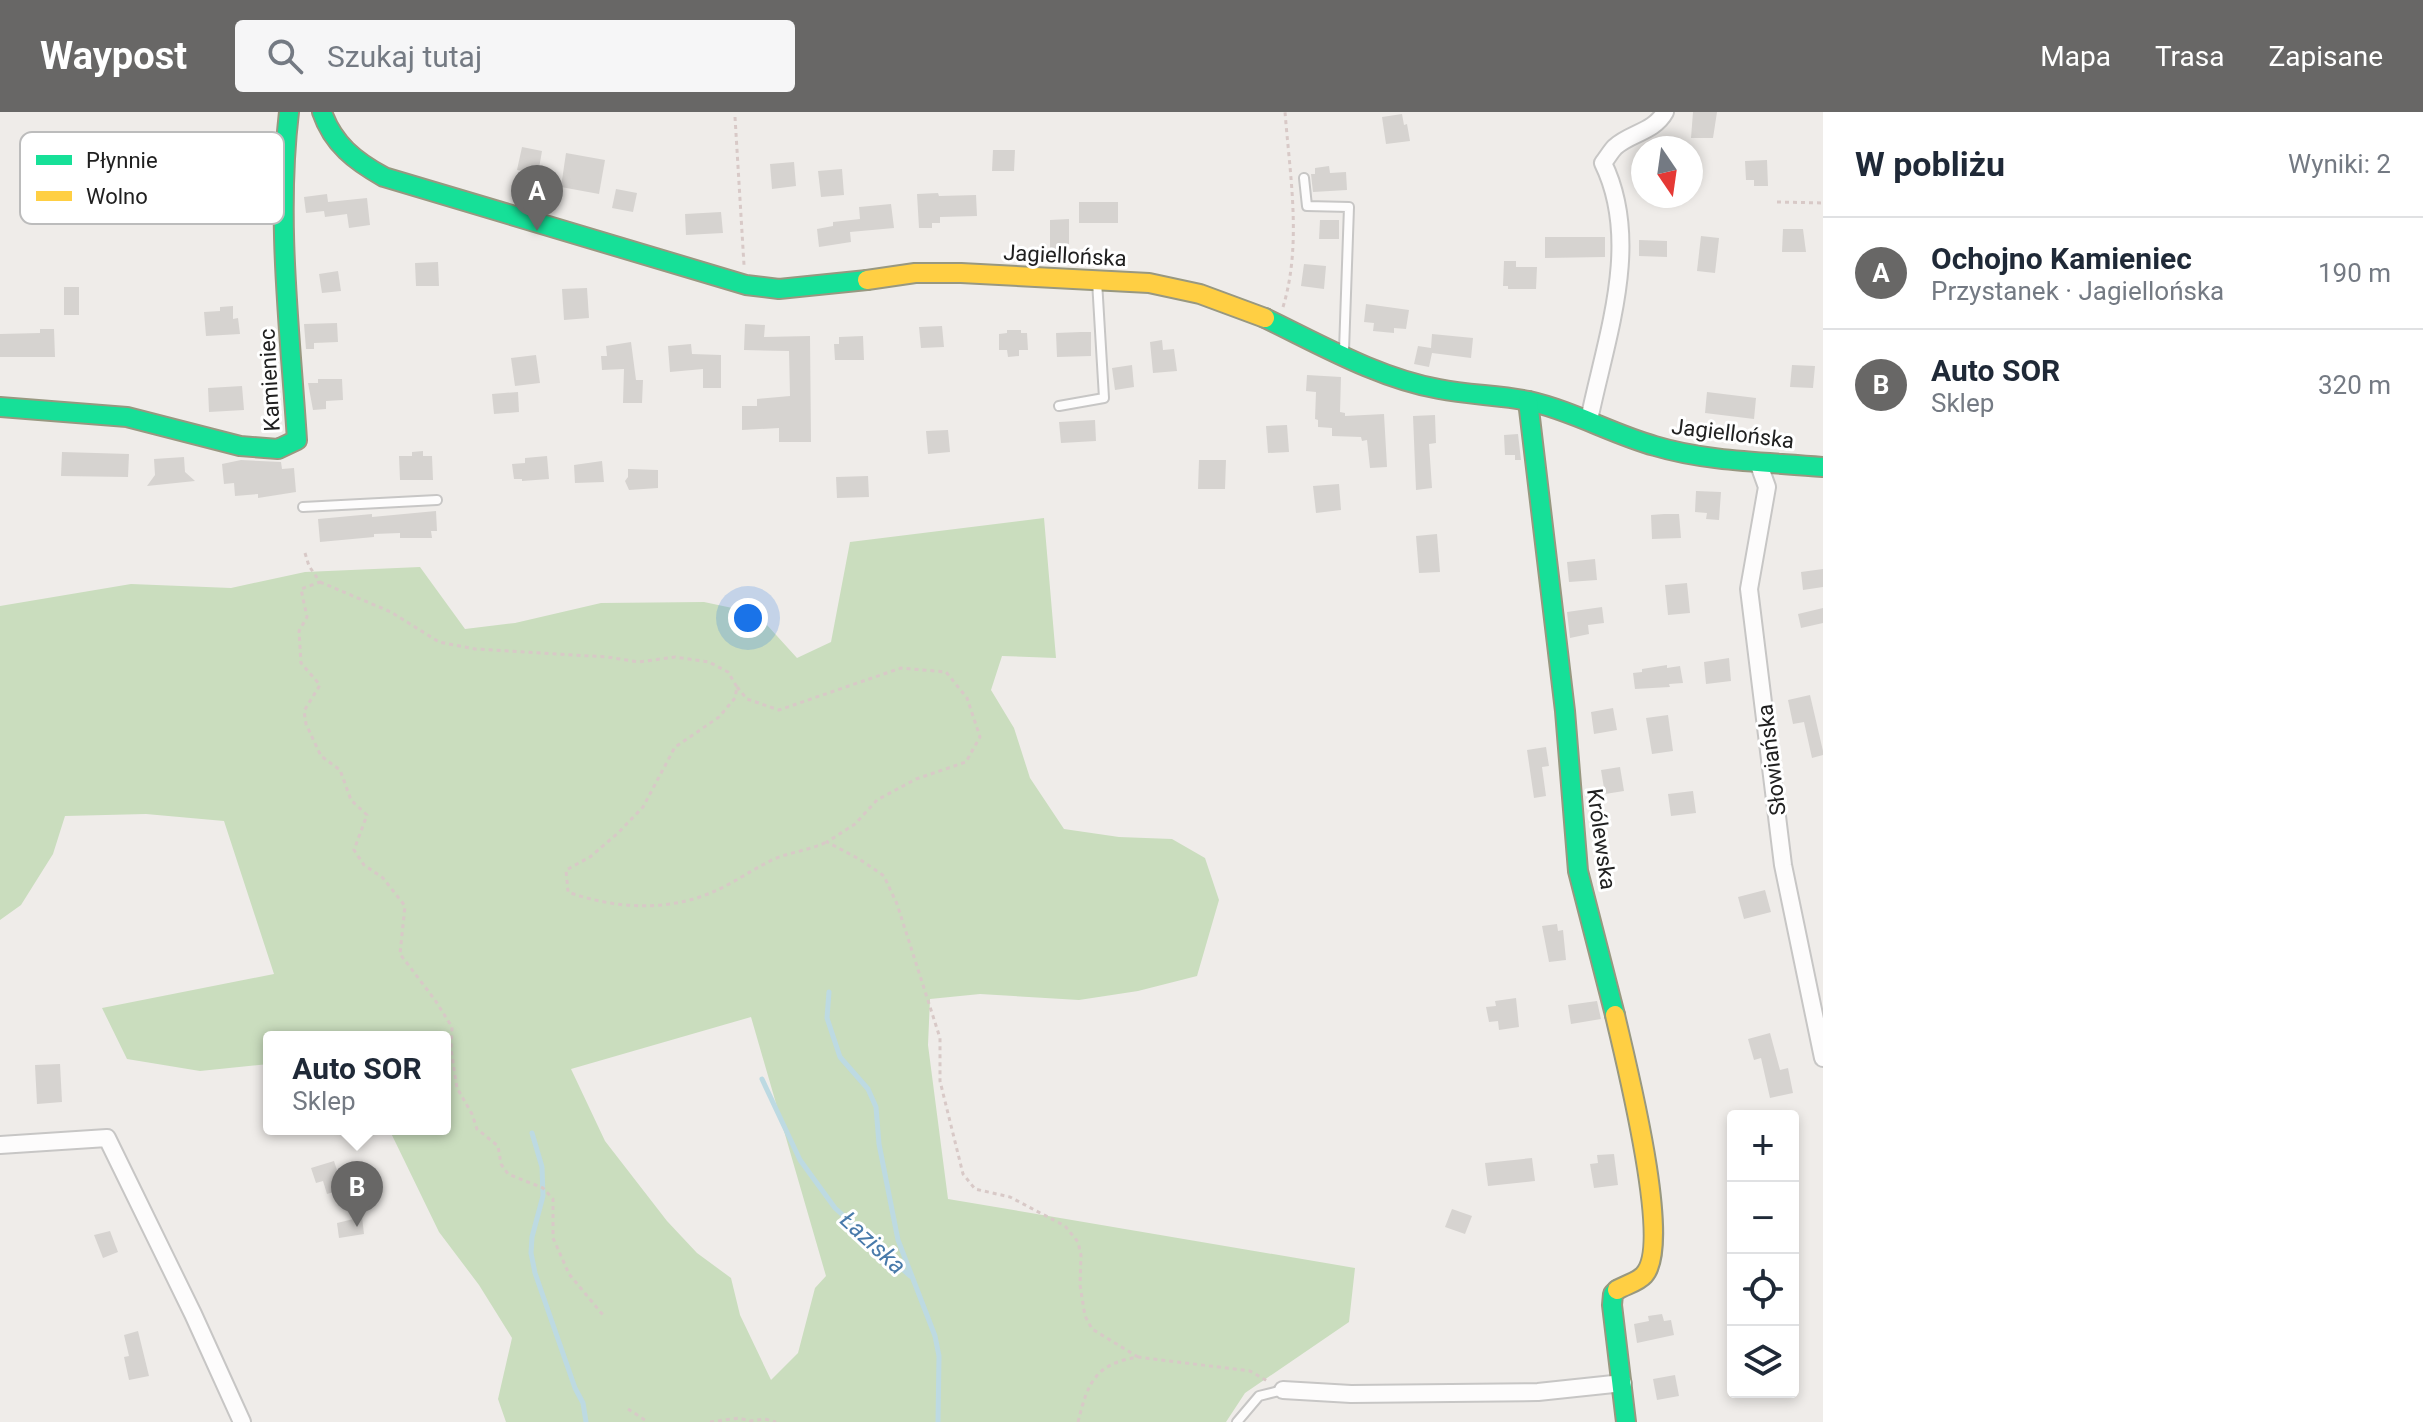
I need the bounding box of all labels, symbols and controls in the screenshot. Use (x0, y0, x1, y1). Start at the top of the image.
search box (235, 20, 795, 92)
text: Waypost (40, 34, 187, 78)
icon: search (263, 34, 307, 78)
text: Szukaj tutaj (327, 39, 482, 74)
text: Mapa (2040, 40, 2111, 73)
text: Trasa (2155, 40, 2224, 73)
text: Zapisane (2268, 40, 2383, 73)
legend (20, 132, 284, 224)
north arrow (1631, 136, 1703, 208)
text: W pobliżu (1855, 144, 2005, 184)
text: Płynnie (86, 148, 158, 173)
text: Wyniki: 2 (2288, 149, 2391, 179)
pin: A (511, 165, 563, 231)
text: Wolno (86, 184, 148, 209)
street label: Jagiellońska (1003, 240, 1127, 271)
text: Ochojno Kamieniec (1931, 241, 2192, 276)
text: A (1872, 258, 1890, 288)
text: 190 m (2318, 258, 2391, 288)
text: Przystanek · Jagiellońska (1931, 276, 2224, 306)
street label: Kamieniec (254, 328, 285, 432)
text: Auto SOR (1931, 353, 2060, 388)
text: B (1873, 370, 1889, 400)
text: 320 m (2318, 370, 2391, 400)
text: Sklep (1931, 388, 1994, 418)
street label: Jagiellońska (1670, 414, 1796, 453)
your location (728, 598, 768, 638)
street label: Słowiańska (1752, 703, 1791, 817)
street label: Królewska (1582, 787, 1621, 891)
popup (263, 1031, 451, 1135)
text: Auto SOR (292, 1051, 422, 1086)
text: Sklep (292, 1086, 356, 1116)
map controls (1727, 1110, 1799, 1398)
button: + (1727, 1110, 1799, 1182)
pin: B (331, 1161, 383, 1227)
button: − (1727, 1182, 1799, 1254)
water label: Łaziska (835, 1206, 911, 1280)
button: locate (1727, 1254, 1799, 1326)
button: layers (1727, 1326, 1799, 1398)

